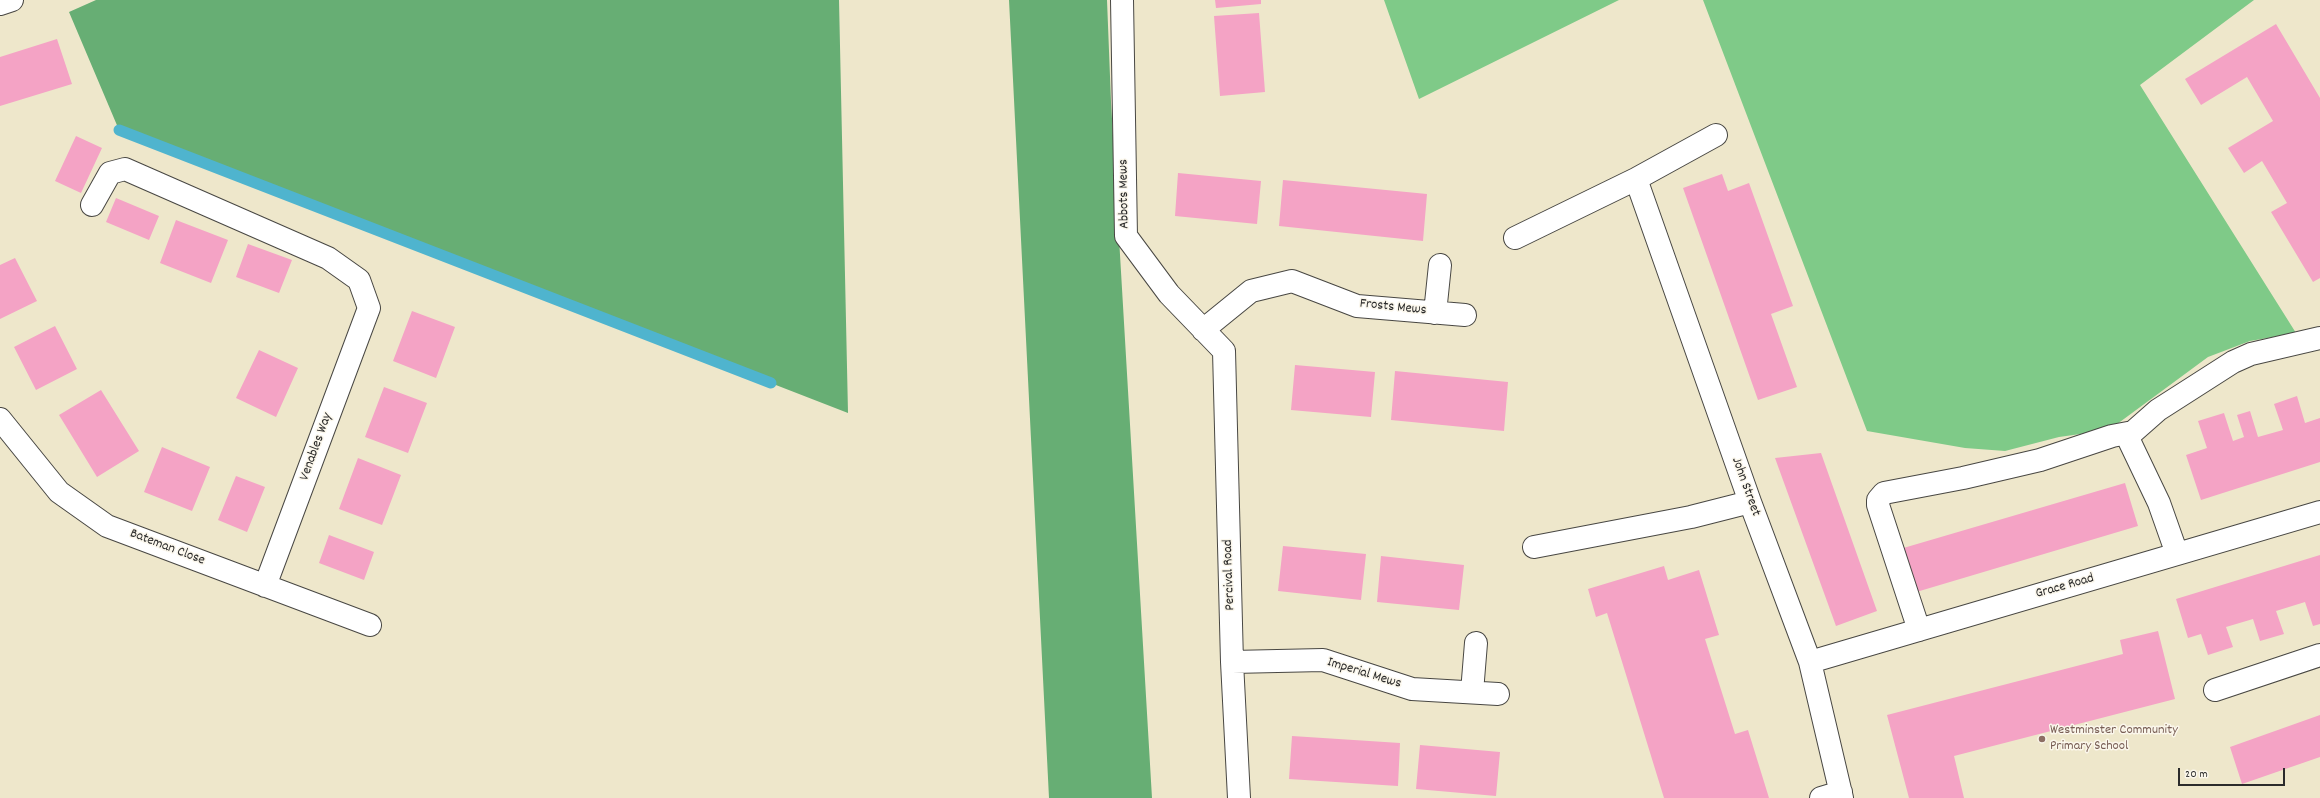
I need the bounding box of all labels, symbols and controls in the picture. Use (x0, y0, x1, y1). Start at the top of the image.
street label: Abbots Mews (1116, 159, 1134, 229)
street label: Frosts Mews (1359, 296, 1427, 320)
street label: Venables Way (297, 411, 337, 483)
street label: John Street (1727, 455, 1763, 519)
street label: Bateman Close (127, 526, 207, 570)
street label: Percival Road (1220, 539, 1240, 611)
street label: Grace Road (2034, 571, 2096, 603)
street label: Imperial Mews (1325, 655, 1403, 693)
place label: Westminster Community Primary School (2050, 723, 2178, 756)
marker: Westminster Community Primary School (2037, 734, 2047, 744)
scale bar (2180, 760, 2287, 786)
text: 20 m (2185, 766, 2208, 783)

